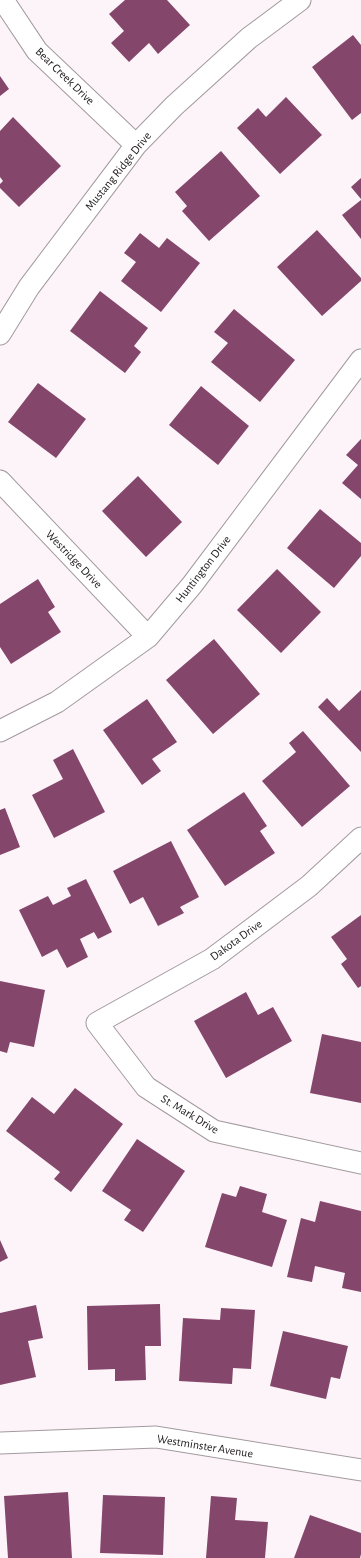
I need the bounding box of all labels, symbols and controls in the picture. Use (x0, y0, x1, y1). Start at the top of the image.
street label: Bear Creek Drive (33, 45, 97, 107)
street label: Mustang Ridge Drive (83, 129, 153, 213)
street label: Westridge Drive (44, 528, 104, 590)
street label: Huntington Drive (173, 533, 233, 605)
street label: Dakota Drive (208, 917, 264, 963)
street label: St. Mark Drive (159, 1092, 221, 1136)
street label: Westminster Avenue (156, 1432, 254, 1460)

